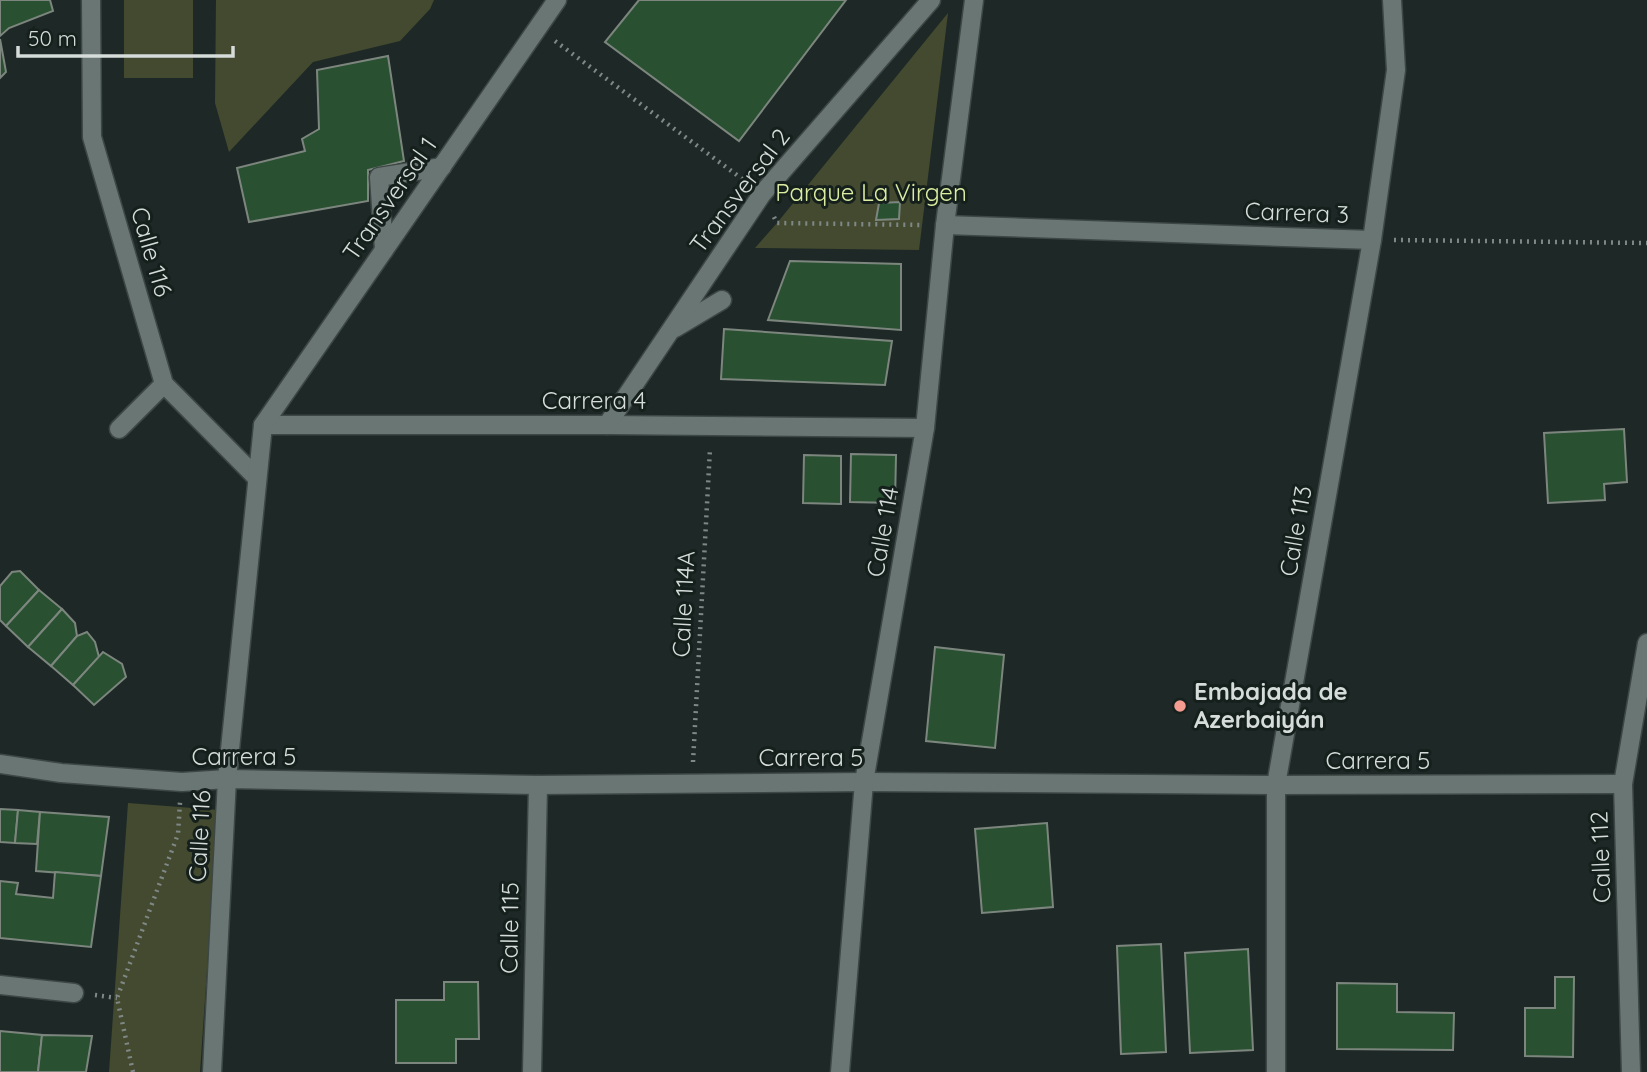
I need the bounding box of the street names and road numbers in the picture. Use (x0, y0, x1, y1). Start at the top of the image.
street label: Transversal 2 (683, 122, 796, 259)
street label: Transversal 1 (336, 131, 443, 266)
street label: Carrera 3 (1244, 195, 1350, 229)
street label: Calle 116 (125, 203, 179, 300)
street label: Carrera 4 (542, 385, 646, 415)
street label: Calle 113 (1272, 483, 1318, 578)
street label: Calle 114 (859, 484, 905, 579)
street label: Calle 114A (665, 550, 701, 658)
street label: Carrera 5 (192, 741, 296, 771)
street label: Carrera 5 (759, 742, 863, 772)
street label: Carrera 5 (1326, 745, 1430, 775)
street label: Calle 116 (182, 789, 216, 883)
street label: Calle 112 (1583, 810, 1617, 904)
street label: Calle 115 (493, 882, 525, 974)

